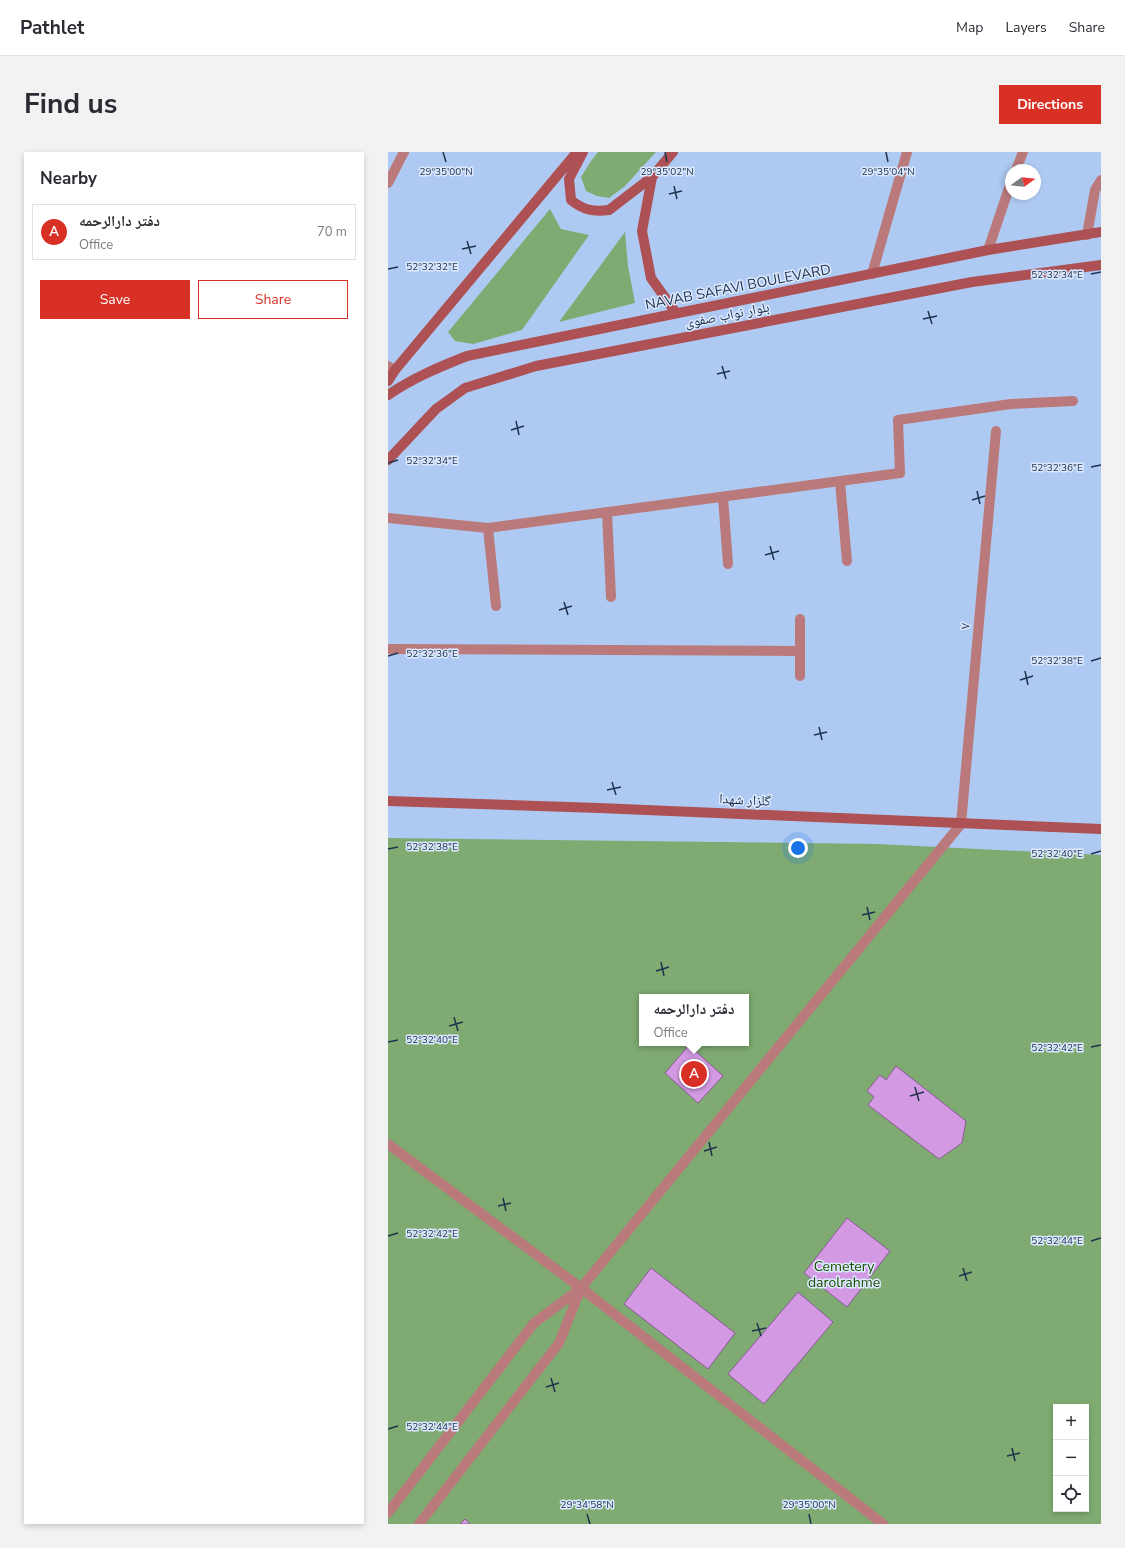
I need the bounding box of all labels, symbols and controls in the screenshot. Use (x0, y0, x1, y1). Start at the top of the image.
text: Pathlet (20, 15, 84, 41)
text: Map (956, 18, 983, 37)
text: Layers (1005, 18, 1047, 37)
text: Share (1069, 18, 1105, 37)
text: Find us (24, 85, 118, 123)
button: Directions (999, 85, 1101, 124)
north arrow (1005, 164, 1041, 200)
text: 29°35'00"N (419, 165, 473, 179)
text: 29°35'02"N (640, 165, 694, 179)
text: 29°35'04"N (861, 165, 915, 179)
text: Nearby (40, 167, 97, 190)
text: دفتر دارالرحمه (79, 211, 160, 231)
text: A (49, 223, 59, 241)
text: 70 m (317, 223, 347, 241)
text: Office (79, 236, 113, 254)
text: 52°32'32"E (406, 260, 458, 274)
street label: NAVAB SAFAVI BOULEVARD (644, 260, 832, 314)
text: 52°32'34"E (1031, 268, 1083, 282)
button: Save (40, 280, 190, 319)
button: Share (198, 280, 348, 319)
street label: بلوار نواب صفوی (683, 297, 771, 333)
text: 52°32'34"E (406, 454, 458, 468)
text: 52°32'36"E (1031, 461, 1083, 475)
street label: ۷ (955, 622, 975, 630)
text: 52°32'36"E (406, 647, 458, 661)
text: 52°32'38"E (1031, 654, 1083, 668)
street label: گلزار شهدا (719, 789, 772, 811)
your location (788, 838, 808, 858)
text: 52°32'38"E (406, 840, 458, 854)
text: 52°32'40"E (1031, 847, 1083, 861)
popup (639, 994, 749, 1046)
text: دفتر دارالرحمه (653, 999, 735, 1019)
text: Office (653, 1024, 688, 1042)
text: 52°32'40"E (406, 1033, 458, 1047)
text: 52°32'42"E (1031, 1041, 1083, 1055)
pin: A (681, 1059, 707, 1089)
text: 52°32'42"E (406, 1227, 458, 1241)
text: 52°32'44"E (1031, 1234, 1083, 1248)
park label: Cemetery darolrahme (808, 1257, 880, 1292)
map controls (1053, 1404, 1089, 1512)
button: + (1053, 1404, 1089, 1440)
text: 52°32'44"E (406, 1420, 458, 1434)
button: − (1053, 1440, 1089, 1476)
button: locate (1053, 1476, 1089, 1512)
text: 29°34'58"N (560, 1498, 614, 1512)
text: 29°35'00"N (782, 1498, 836, 1512)

